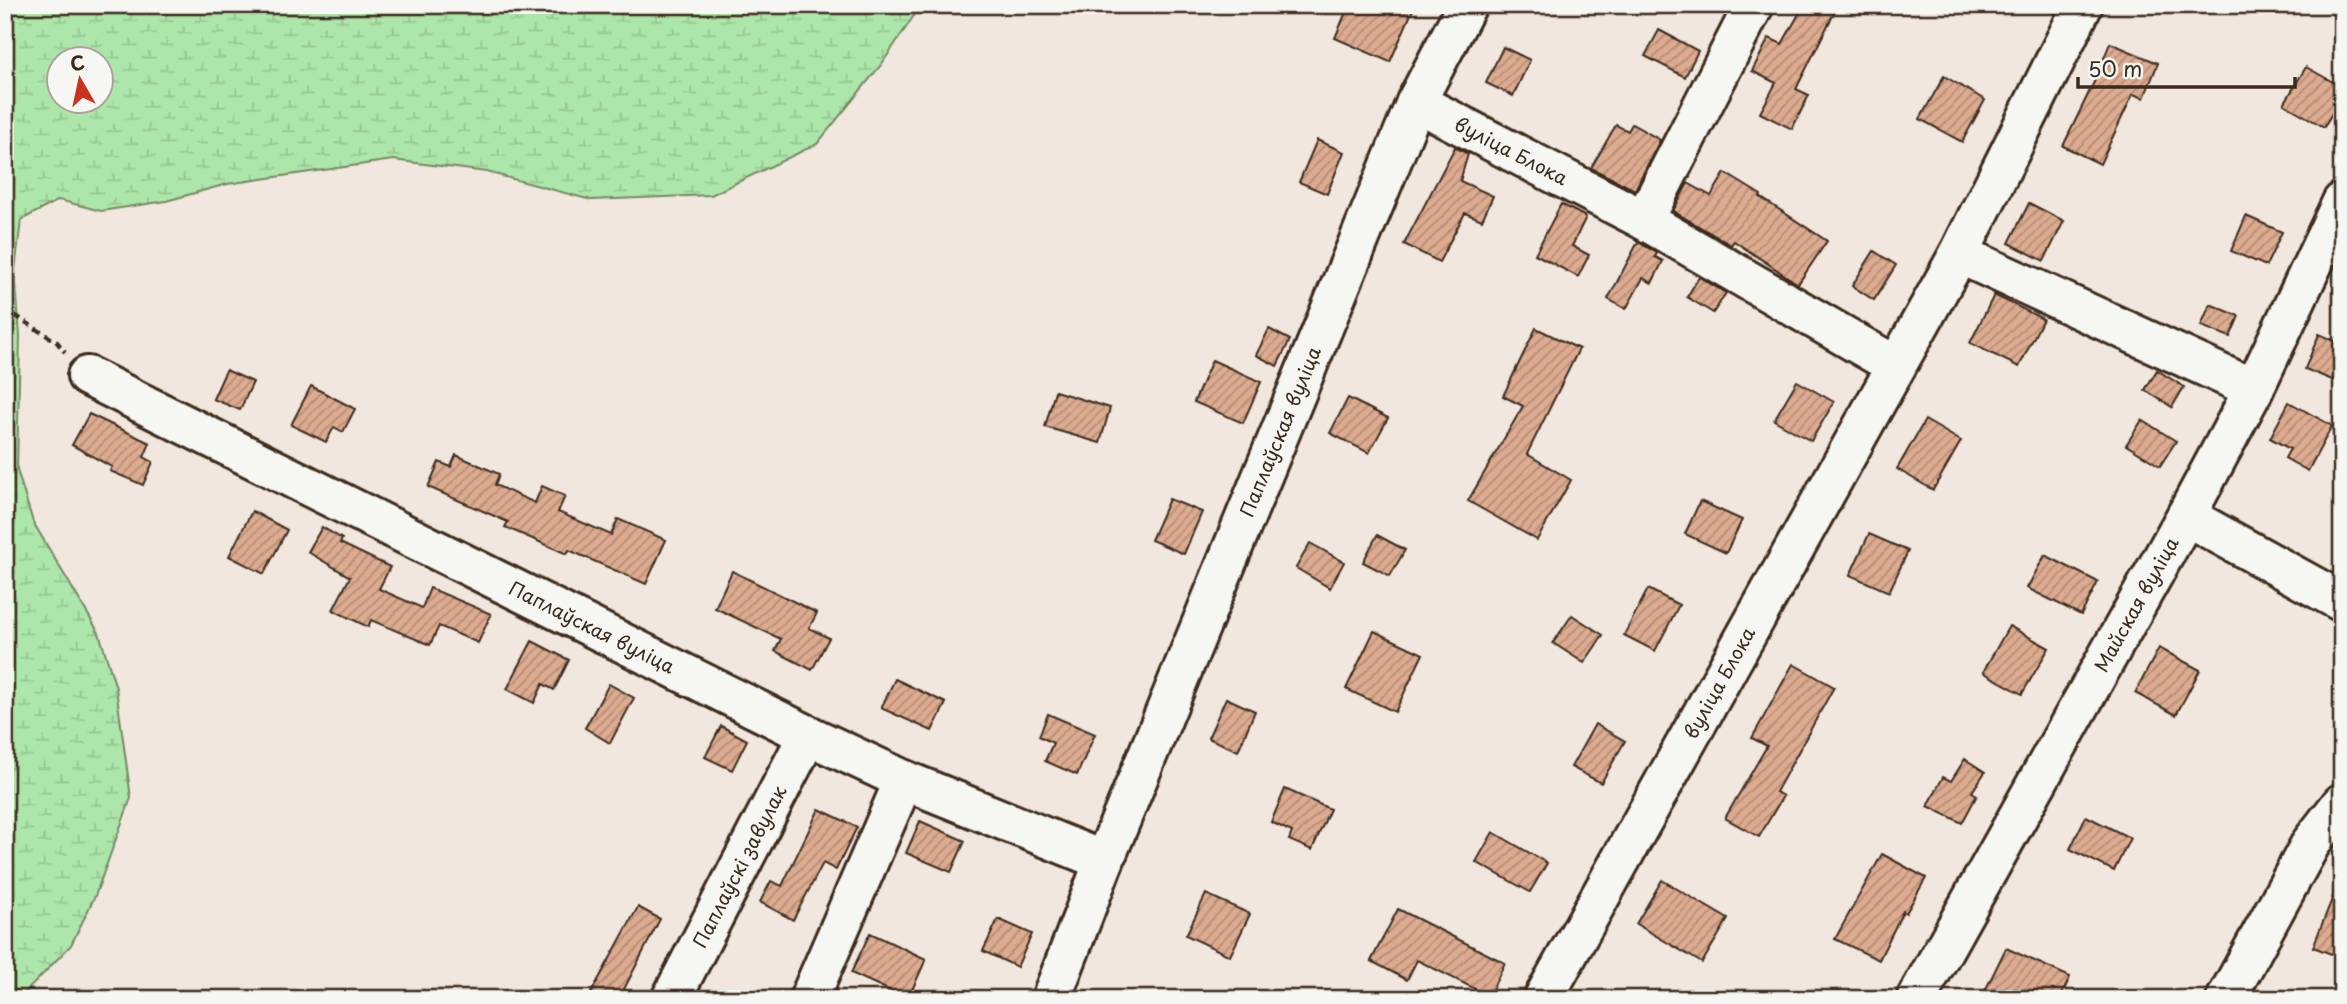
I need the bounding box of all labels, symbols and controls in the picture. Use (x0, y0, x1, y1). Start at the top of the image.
north arrow (46, 46, 116, 116)
scale bar (2078, 46, 2294, 90)
text: С (68, 47, 86, 77)
text: 50 m (2088, 52, 2142, 84)
street label: вуліца Блока (1450, 109, 1573, 191)
street label: Паплаўская вуліца (1232, 342, 1327, 521)
street label: Майская вуліца (2087, 531, 2185, 677)
street label: Паплаўская вуліца (505, 573, 680, 680)
street label: вуліца Блока (1676, 621, 1761, 743)
street label: Паплаўскі завулак (685, 780, 793, 952)

